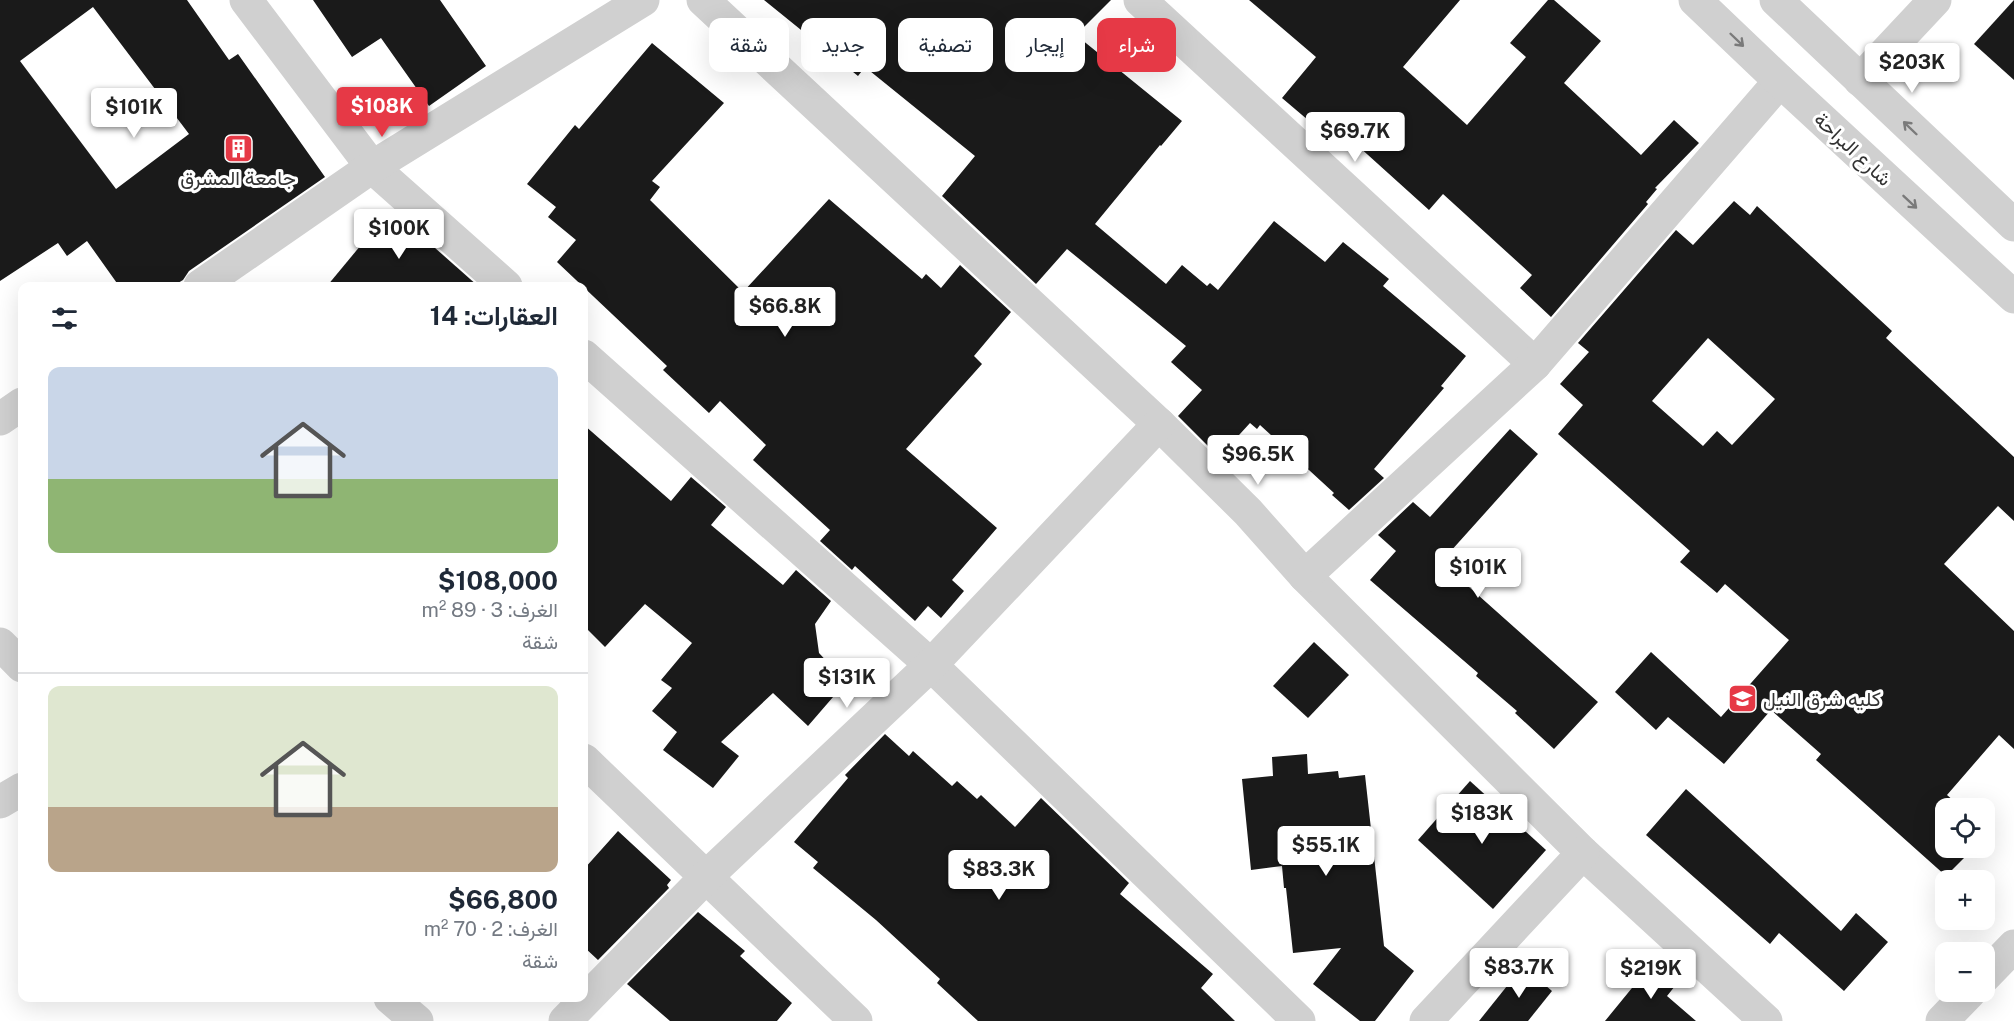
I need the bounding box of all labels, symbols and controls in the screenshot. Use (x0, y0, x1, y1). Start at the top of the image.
chip: شقة (709, 18, 789, 72)
chip: جديد (801, 18, 886, 72)
chip: تصفية (898, 18, 993, 72)
chip: إيجار (1005, 18, 1085, 72)
chip: شراء (1097, 18, 1176, 72)
one-way arrow (1729, 33, 1744, 47)
pin: $203K (1870, 43, 1954, 94)
text: $203K (1879, 50, 1945, 74)
pin: $108K (340, 87, 424, 138)
pin: $101K (92, 88, 176, 139)
text: $108K (351, 94, 413, 118)
text: $101K (105, 95, 163, 119)
street label: شارع البراحة (1808, 107, 1897, 192)
pin: $69.7K (1306, 112, 1404, 163)
text: $69.7K (1320, 119, 1390, 143)
one-way arrow (1903, 121, 1918, 135)
building icon: جامعة المشرق (222, 132, 254, 164)
place label: جامعة المشرق (180, 166, 296, 191)
one-way arrow (1903, 195, 1918, 209)
pin: $100K (357, 209, 441, 260)
text: $100K (368, 216, 430, 240)
pin: $66.8K (736, 287, 834, 338)
text: $66.8K (748, 294, 822, 318)
text: العقارات: 14 (430, 300, 558, 331)
icon: filters (48, 302, 81, 335)
icon: home (249, 406, 357, 514)
pin: $96.5K (1209, 435, 1307, 486)
text: $96.5K (1221, 442, 1295, 466)
pin: $101K (1436, 548, 1520, 599)
text: $101K (1449, 555, 1507, 579)
text: $108,000 (438, 565, 558, 596)
text: الغرف: 3 · 89 m² (422, 598, 558, 622)
text: شقة (522, 630, 558, 654)
pin: $131K (805, 658, 889, 709)
text: $131K (818, 665, 876, 689)
school or university icon: كليه شرق النيل (1726, 683, 1758, 715)
place label: كليه شرق النيل (1763, 687, 1881, 712)
icon: home (249, 725, 357, 833)
pin: $183K (1440, 794, 1524, 845)
map controls (1935, 798, 1995, 1002)
button: locate (1935, 798, 1995, 858)
text: $183K (1450, 801, 1514, 825)
pin: $55.1K (1277, 826, 1375, 877)
text: $55.1K (1292, 833, 1360, 857)
pin: $83.3K (950, 850, 1048, 901)
text: $83.3K (962, 857, 1036, 881)
button: + (1935, 870, 1995, 930)
text: $66,800 (448, 884, 558, 915)
text: الغرف: 2 · 70 m² (424, 917, 558, 941)
button: − (1935, 942, 1995, 1002)
pin: $83.7K (1470, 948, 1568, 999)
text: شقة (522, 949, 558, 973)
pin: $219K (1609, 949, 1693, 1000)
text: $83.7K (1484, 955, 1554, 979)
text: $219K (1620, 956, 1682, 980)

